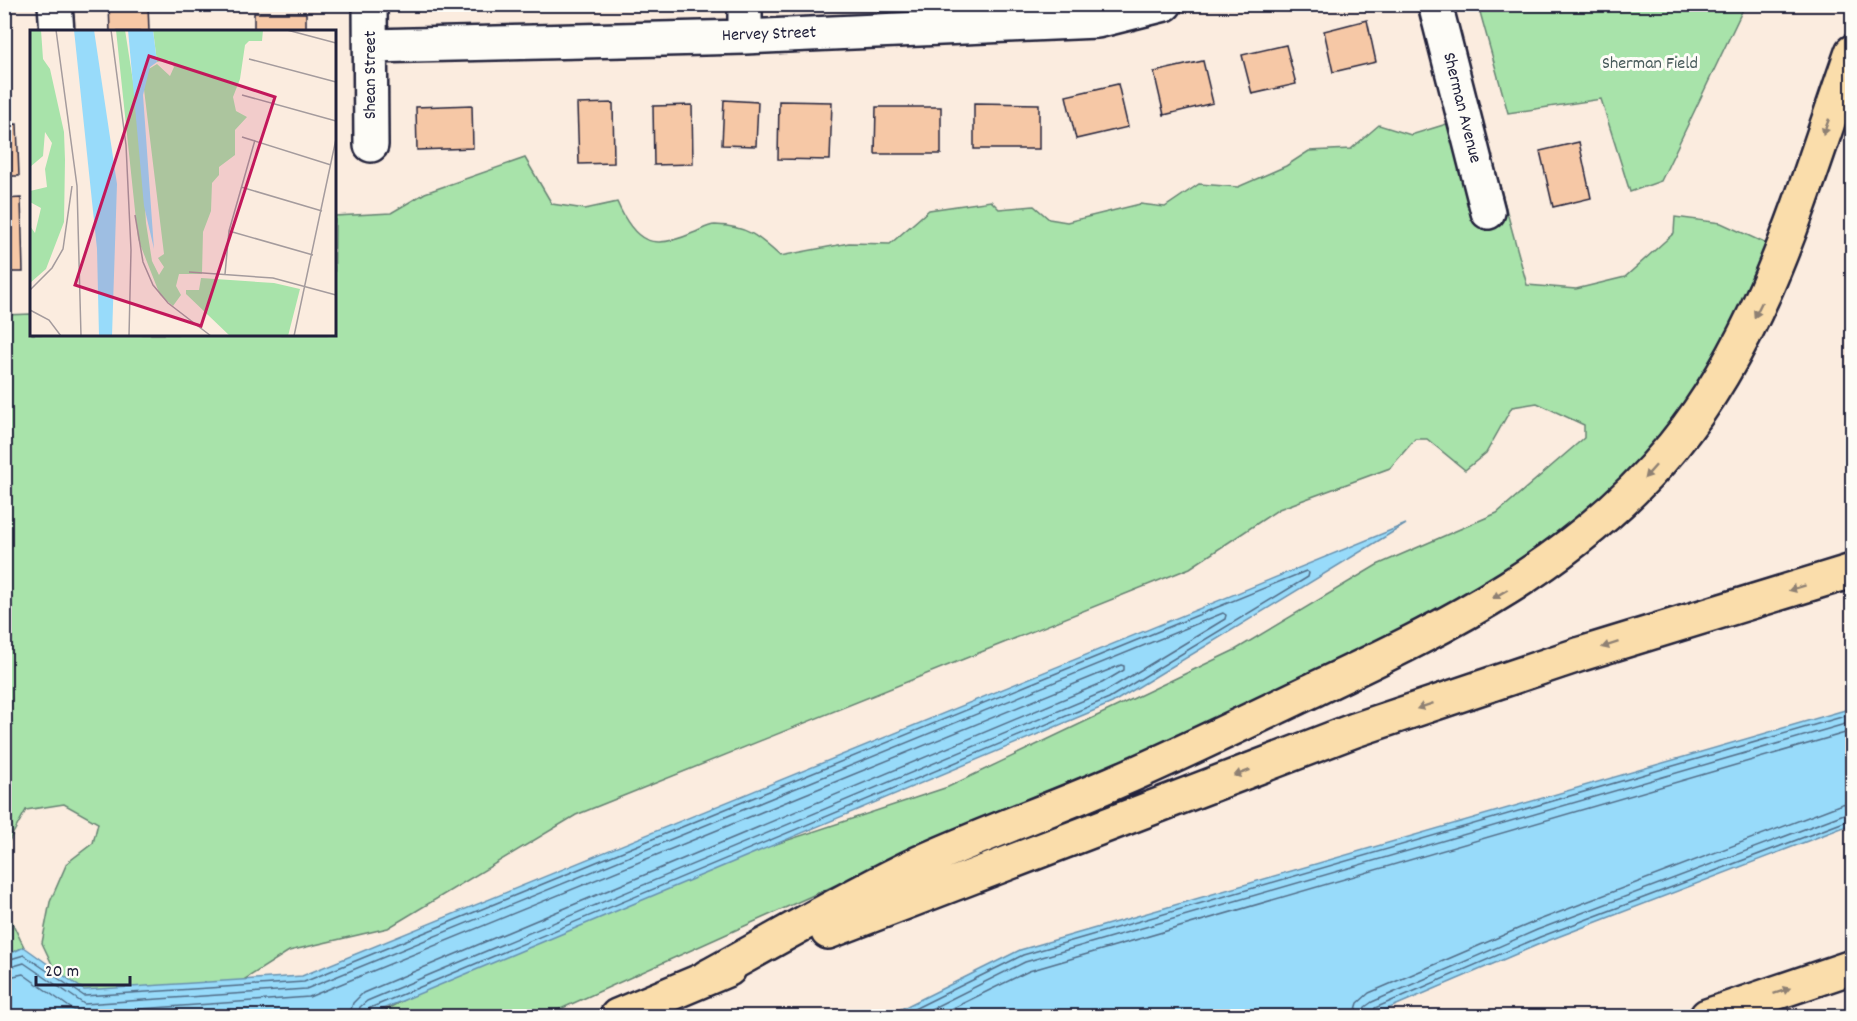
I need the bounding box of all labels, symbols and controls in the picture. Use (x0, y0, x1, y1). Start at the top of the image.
street label: Hervey Street (721, 21, 817, 49)
inset map (30, 30, 336, 336)
street label: Shean Street (359, 30, 384, 119)
street label: Sherman Avenue (1435, 50, 1487, 166)
park label: Sherman Field (1602, 52, 1698, 77)
one-way arrow (1820, 118, 1830, 136)
one-way arrow (1754, 302, 1763, 319)
one-way arrow (1643, 464, 1657, 479)
one-way arrow (1787, 584, 1805, 593)
one-way arrow (1491, 588, 1508, 599)
one-way arrow (1601, 641, 1619, 650)
one-way arrow (1416, 701, 1434, 711)
one-way arrow (1233, 769, 1251, 778)
scale bar (36, 949, 130, 987)
text: 20 m (45, 960, 79, 985)
one-way arrow (1773, 985, 1791, 995)

